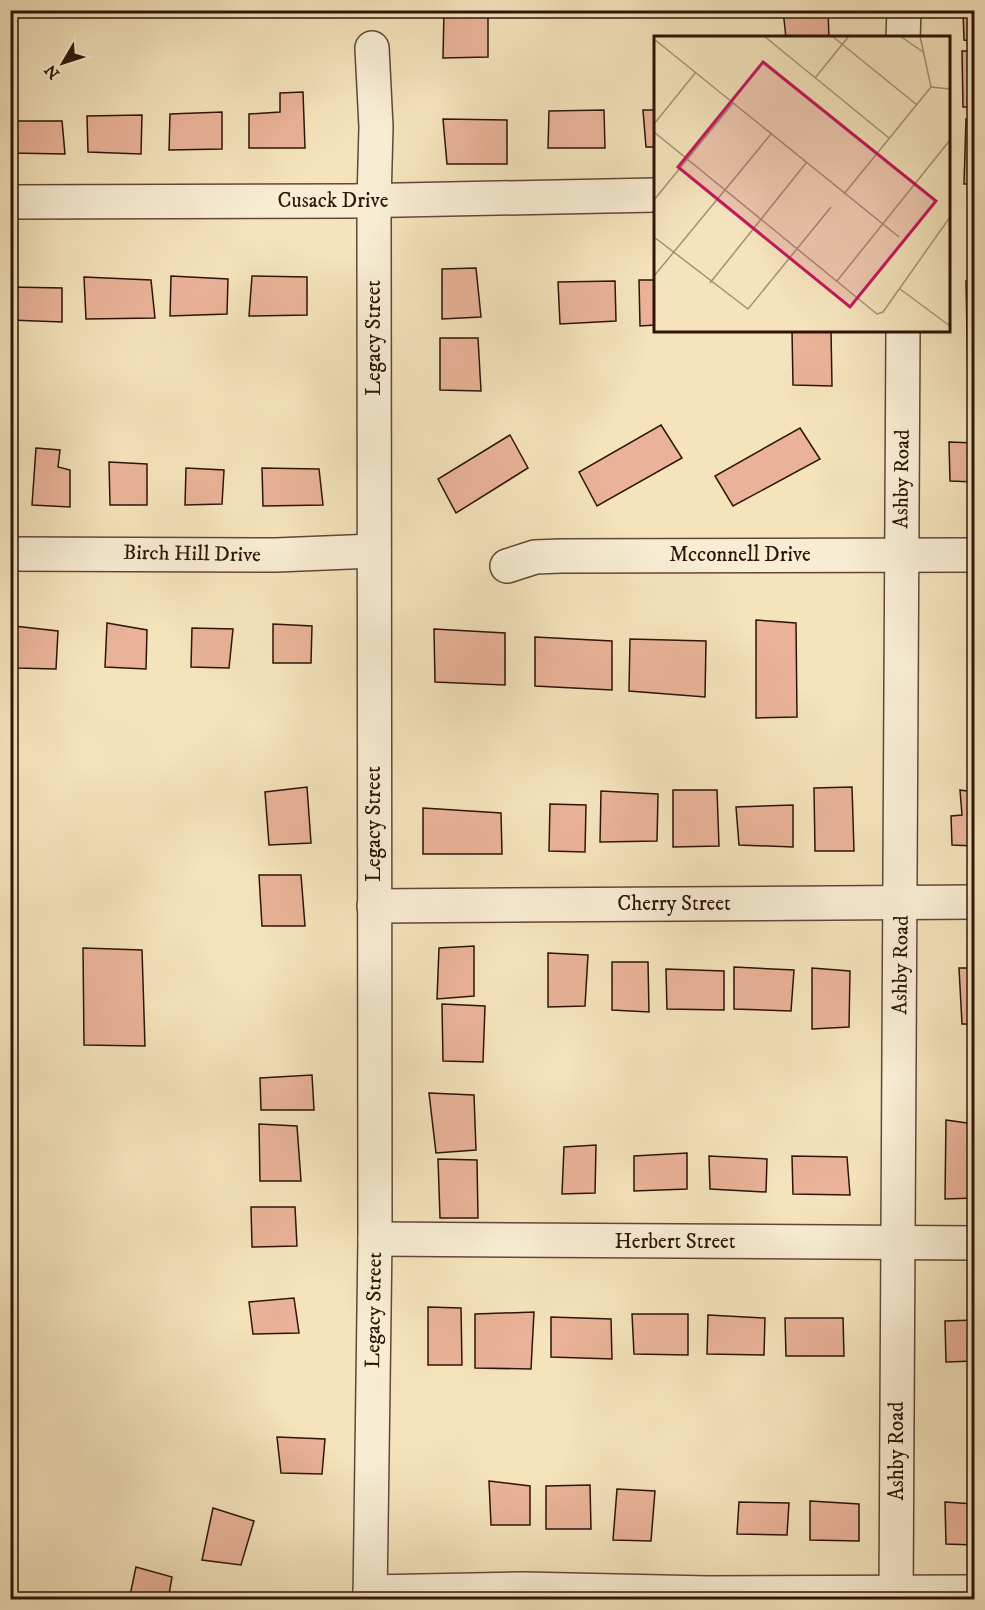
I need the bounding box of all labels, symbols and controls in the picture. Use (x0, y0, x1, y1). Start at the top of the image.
north arrow (33, 33, 93, 93)
inset map (654, 36, 949, 332)
text: N (40, 60, 64, 83)
street label: Cusack Drive (278, 188, 389, 214)
street label: Legacy Street (361, 280, 387, 396)
street label: Ashby Road (888, 429, 916, 529)
street label: Birch Hill Drive (123, 540, 261, 568)
street label: Mcconnell Drive (669, 542, 811, 568)
street label: Legacy Street (361, 766, 387, 882)
street label: Cherry Street (617, 891, 731, 917)
street label: Ashby Road (887, 915, 915, 1015)
street label: Herbert Street (614, 1229, 736, 1255)
street label: Legacy Street (360, 1251, 388, 1368)
street label: Ashby Road (884, 1401, 910, 1501)

